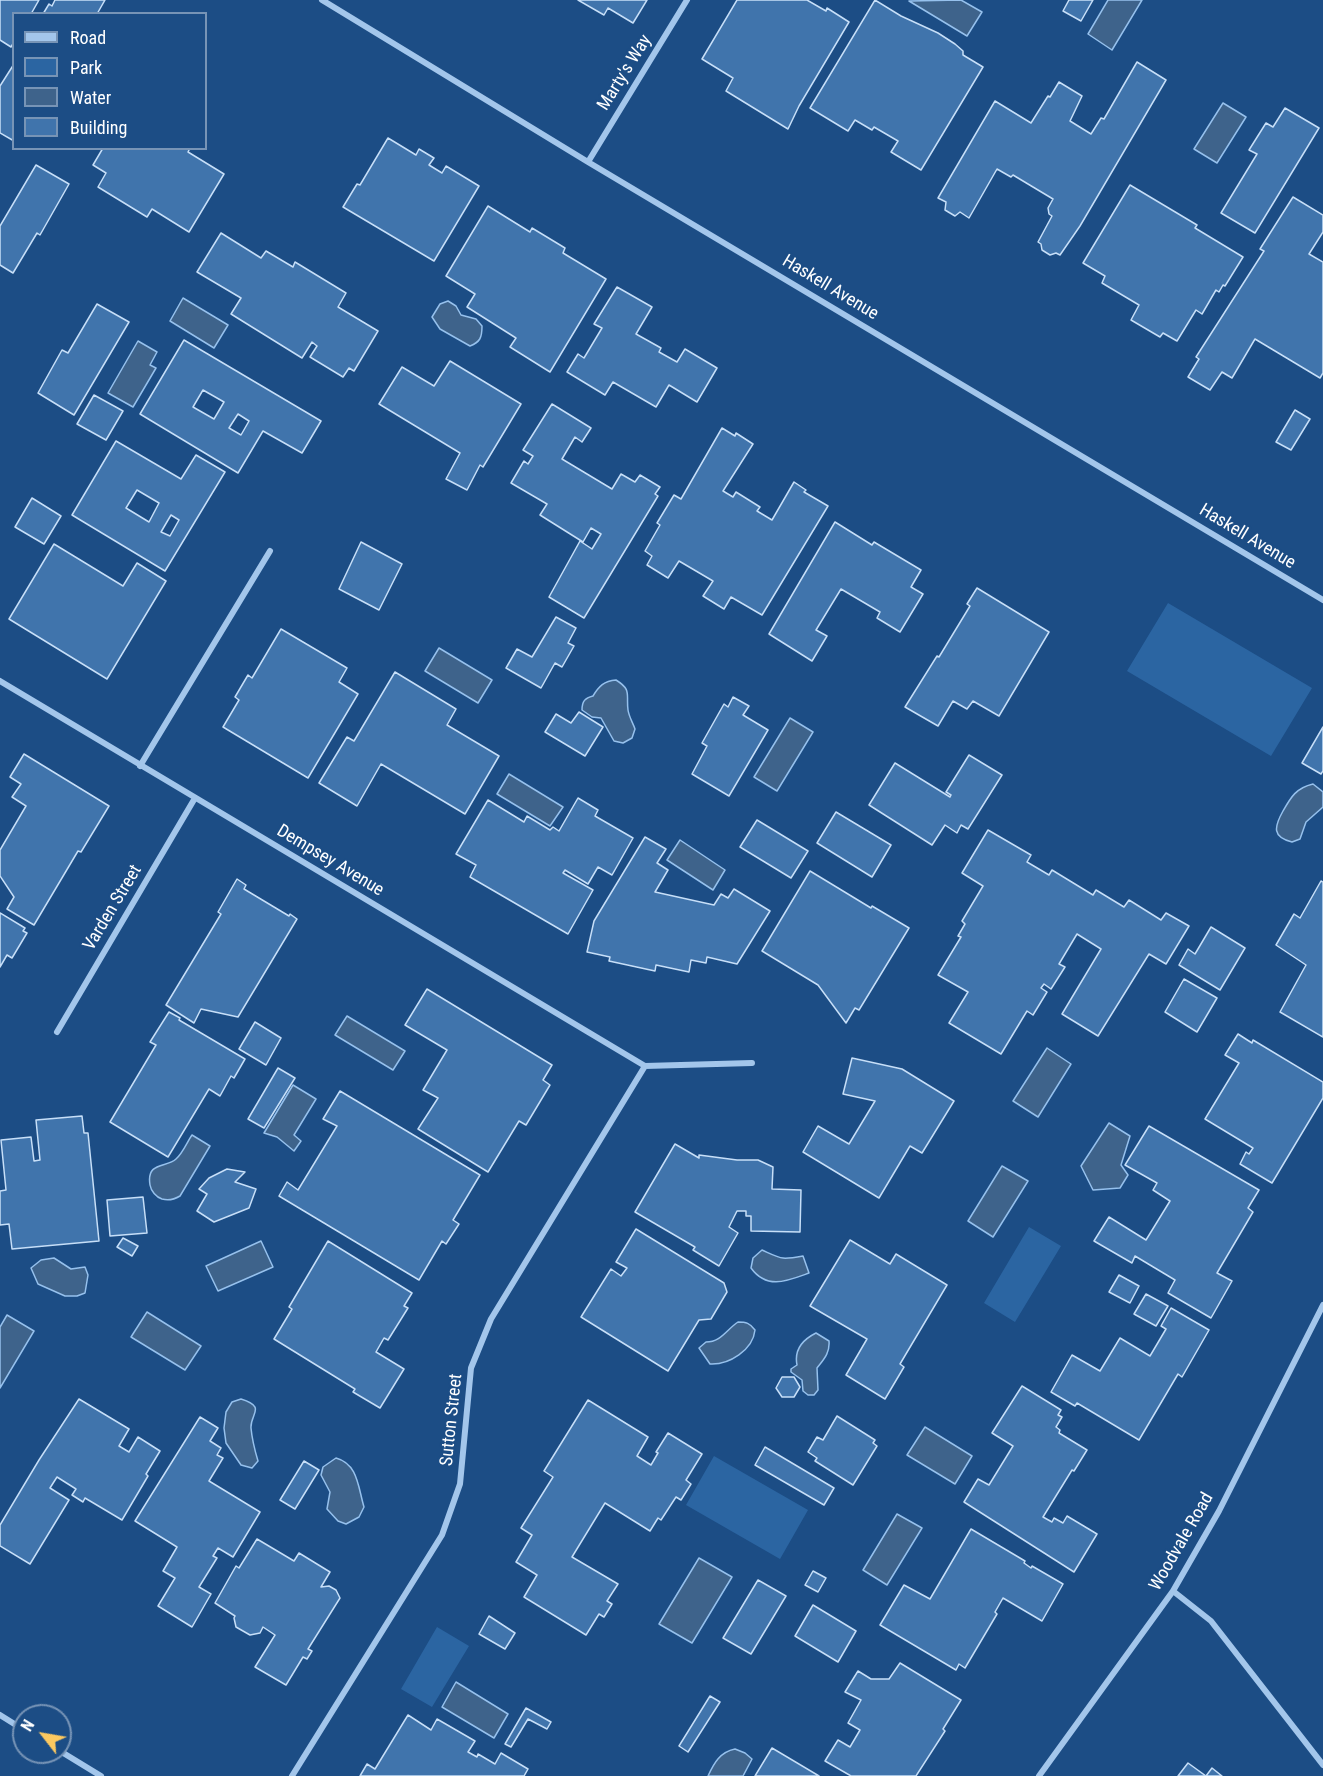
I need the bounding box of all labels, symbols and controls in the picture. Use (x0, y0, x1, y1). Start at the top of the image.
legend (12, 12, 207, 150)
text: Road (70, 27, 106, 48)
street label: Marty's Way (593, 31, 657, 115)
text: Park (70, 57, 102, 78)
text: Water (70, 87, 111, 108)
text: Building (70, 117, 127, 138)
street label: Haskell Avenue (778, 251, 882, 325)
street label: Haskell Avenue (1195, 500, 1299, 574)
street label: Dempsey Avenue (273, 821, 387, 901)
street label: Varden Street (79, 861, 147, 955)
street label: Sutton Street (436, 1373, 468, 1467)
street label: Woodvale Road (1145, 1489, 1219, 1595)
north arrow (12, 1704, 72, 1764)
text: N (17, 1716, 39, 1735)

